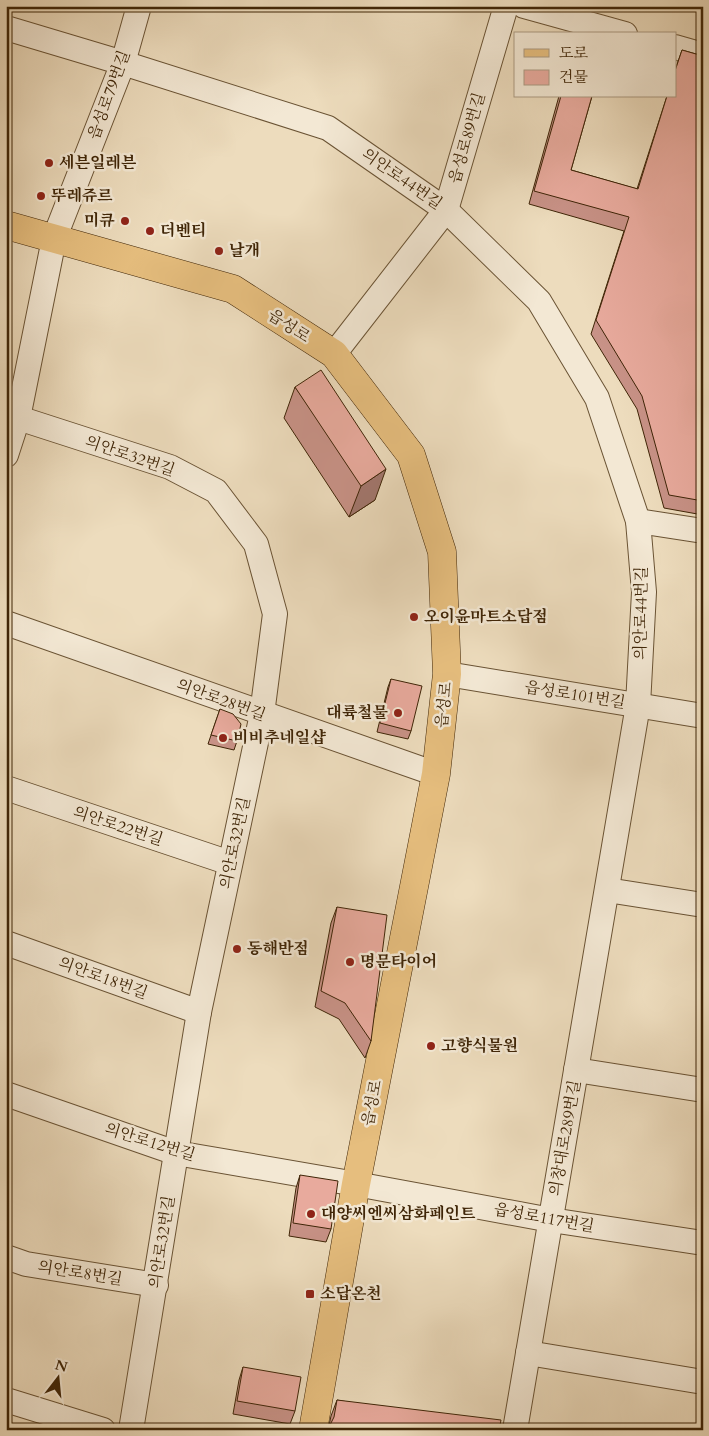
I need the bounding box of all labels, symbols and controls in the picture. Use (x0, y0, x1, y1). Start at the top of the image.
legend (514, 32, 676, 98)
text: 도로 (559, 43, 588, 63)
street label: 읍성로79번길 (83, 47, 135, 143)
text: 건물 (559, 67, 588, 87)
street label: 읍성로89번길 (444, 90, 490, 186)
street label: 의안로44번길 (357, 143, 447, 215)
place label: 세븐일레븐 (59, 152, 137, 174)
marker: 세븐일레븐 (43, 157, 55, 169)
place label: 뚜레쥬르 (51, 185, 113, 207)
marker: 뚜레쥬르 (35, 190, 47, 202)
place label: 미큐 (84, 210, 115, 232)
marker: 미큐 (119, 215, 131, 227)
place label: 더벤티 (160, 220, 206, 242)
marker: 더벤티 (144, 225, 156, 237)
place label: 날개 (229, 240, 260, 262)
marker: 날개 (213, 245, 225, 257)
street label: 읍성로 (264, 304, 315, 348)
street label: 의안로32번길 (82, 430, 178, 482)
street label: 의안로44번길 (629, 566, 653, 660)
place label: 오이윤마트소답점 (424, 606, 548, 628)
marker: 오이윤마트소답점 (408, 611, 420, 623)
street label: 의안로28번길 (173, 674, 269, 726)
street label: 읍성로101번길 (523, 676, 627, 714)
street label: 읍성로 (431, 680, 457, 729)
place label: 대륙철물 (326, 702, 389, 724)
marker: 대륙철물 (392, 707, 404, 719)
place label: 비비추네일샵 (233, 727, 326, 749)
marker: 비비추네일샵 (217, 732, 229, 744)
street label: 의안로32번길 (215, 795, 255, 891)
street label: 의안로22번길 (70, 801, 166, 851)
place label: 동해반점 (247, 938, 309, 960)
marker: 동해반점 (231, 943, 243, 955)
place label: 명문타이어 (360, 951, 437, 973)
street label: 의안로18번길 (55, 952, 151, 1004)
marker: 명문타이어 (344, 956, 356, 968)
place label: 고향식물원 (441, 1035, 518, 1057)
marker: 고향식물원 (425, 1040, 437, 1052)
street label: 읍성로 (357, 1078, 387, 1128)
street label: 의창대로289번길 (544, 1078, 586, 1198)
street label: 의안로12번길 (102, 1118, 198, 1166)
street label: 의안로32번길 (144, 1194, 180, 1290)
street label: 읍성로117번길 (492, 1198, 596, 1238)
place label: 대양씨엔씨삼화페인트 (321, 1203, 476, 1225)
marker: 대양씨엔씨삼화페인트 (305, 1208, 317, 1220)
street label: 의안로8번길 (36, 1255, 124, 1291)
place label: 소답온천 (320, 1283, 382, 1305)
marker: 소답온천 (304, 1288, 316, 1300)
north arrow (32, 1354, 82, 1404)
text: N (53, 1355, 70, 1377)

